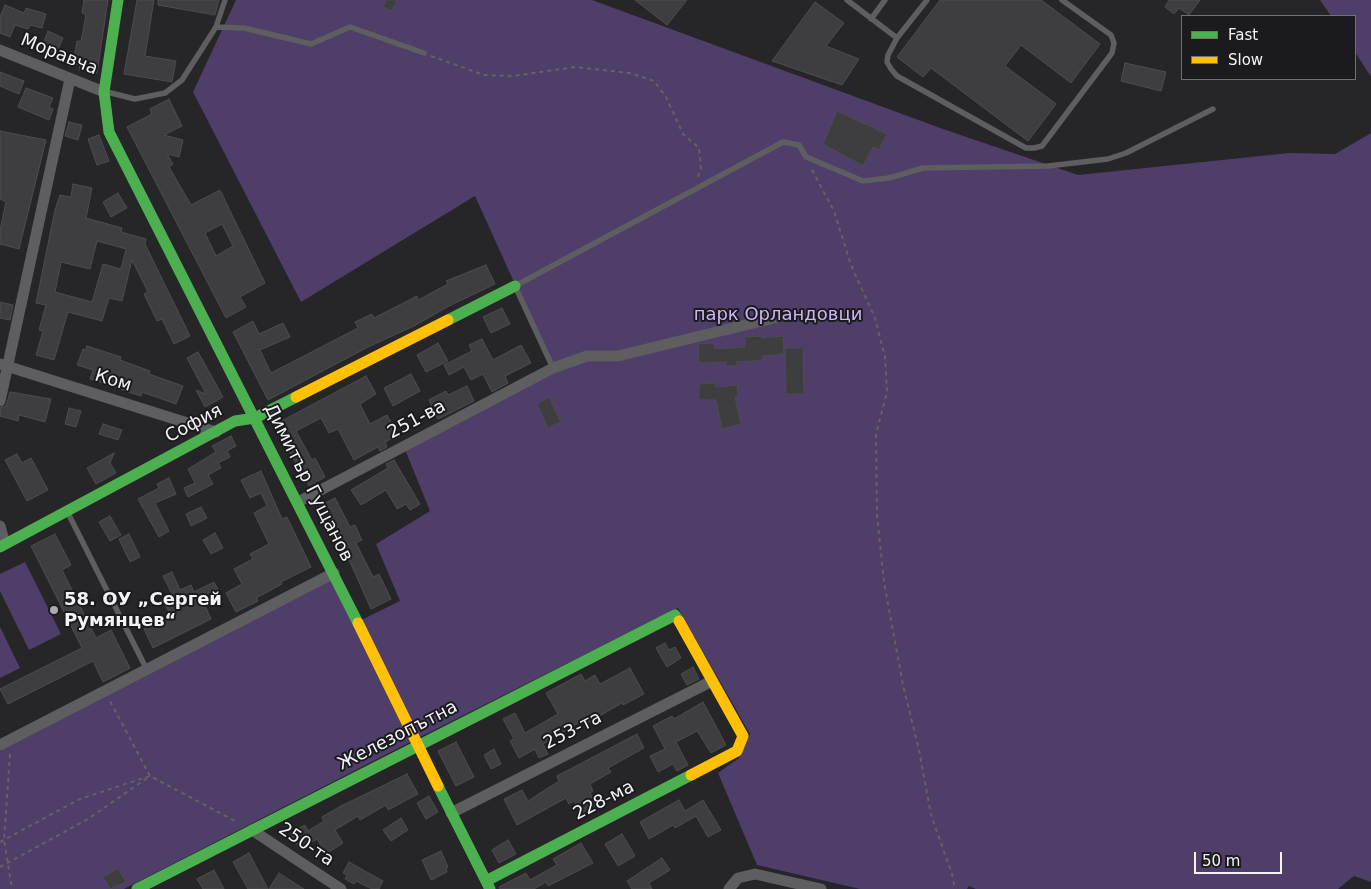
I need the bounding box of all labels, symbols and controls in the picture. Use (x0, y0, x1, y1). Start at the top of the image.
legend (1181, 15, 1356, 80)
text: Fast (1228, 26, 1258, 44)
street label: Моравча (17, 30, 101, 80)
text: Slow (1228, 51, 1263, 69)
park label: парк Орландовци (694, 304, 862, 326)
street label: Ком (92, 365, 134, 397)
street label: 251-ва (384, 396, 450, 444)
street label: София (162, 400, 226, 448)
street label: Димитър Гущанов (259, 400, 357, 566)
place label: 58. ОУ „Сергей Румянцев“ (64, 589, 222, 632)
marker: 58. ОУ „Сергей Румянцев“ (48, 604, 60, 616)
street label: Железопътна (335, 697, 461, 775)
street label: 253-та (540, 707, 606, 755)
street label: 228-ма (570, 777, 638, 825)
street label: 250-та (274, 819, 338, 871)
scale bar (1196, 842, 1284, 874)
text: 50 m (1202, 852, 1240, 870)

